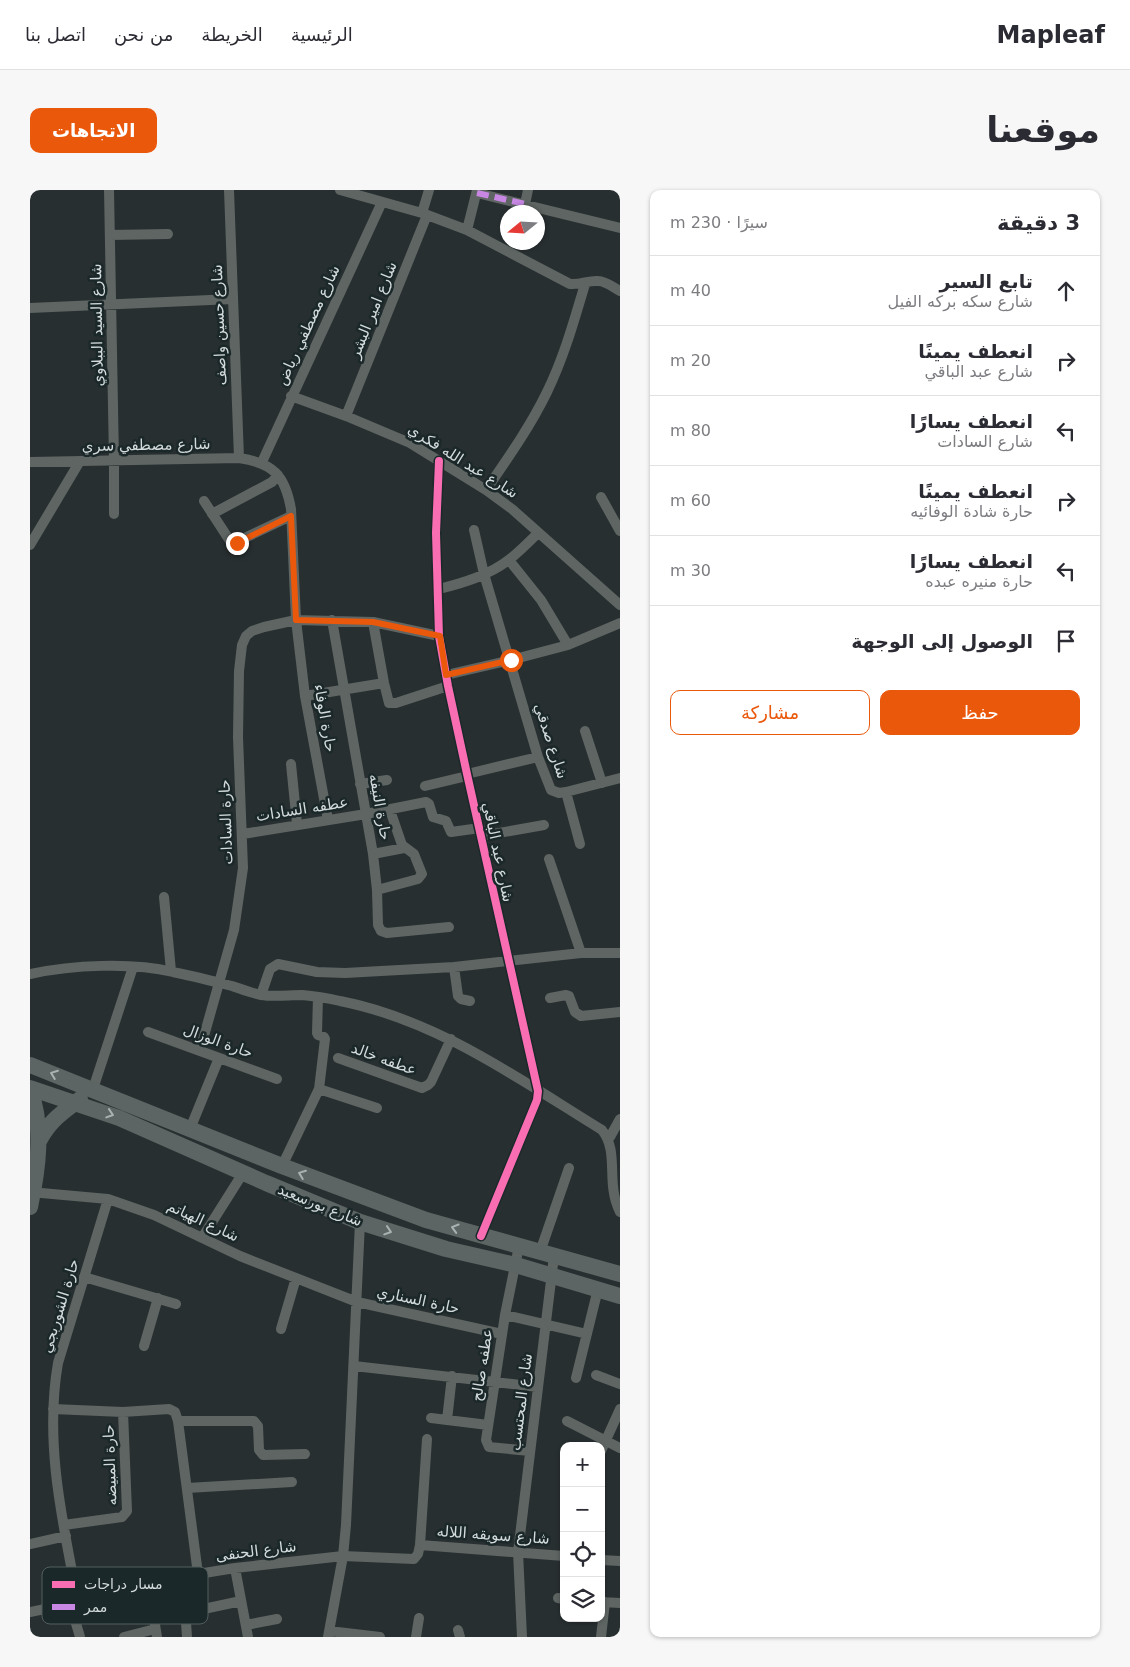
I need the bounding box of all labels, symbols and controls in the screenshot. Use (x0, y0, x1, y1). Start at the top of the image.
text: Mapleaf (997, 21, 1105, 49)
text: اتصل بنا (25, 24, 86, 45)
text: من نحن (114, 24, 173, 45)
text: الخريطة (201, 24, 263, 45)
text: الرئيسية (291, 24, 353, 45)
button: الاتجاهات (30, 108, 157, 153)
text: موقعنا (986, 110, 1100, 150)
north arrow (500, 205, 545, 250)
text: 3 دقيقة (997, 211, 1080, 235)
text: سيرًا · 230 m (670, 213, 768, 232)
street label: شارع امير البشر (345, 259, 401, 362)
street label: شارع مصطفي رياض (272, 262, 345, 388)
street label: شارع السيد الببلاوي (87, 263, 108, 387)
street label: شارع حسين واصف (208, 264, 230, 386)
text: تابع السير (939, 270, 1033, 292)
icon: ahead (1052, 277, 1080, 305)
text: 40 m (670, 281, 711, 300)
text: شارع سكه بركه الفيل (888, 292, 1033, 311)
text: انعطف يمينًا (918, 340, 1033, 362)
icon: right (1052, 347, 1080, 375)
text: 20 m (670, 351, 711, 370)
text: شارع عبد الباقي (924, 362, 1033, 381)
text: انعطف يسارًا (910, 410, 1033, 432)
icon: left (1052, 417, 1080, 445)
street label: شارع عبد الله فكري (404, 420, 521, 503)
text: 80 m (670, 421, 711, 440)
text: شارع السادات (937, 432, 1033, 451)
street label: شارع مصطفي سري (81, 435, 211, 456)
text: انعطف يمينًا (918, 480, 1033, 502)
icon: right (1052, 487, 1080, 515)
text: 60 m (670, 491, 711, 510)
text: حارة شادة الوفائيه (910, 502, 1033, 521)
route end (226, 532, 249, 555)
text: انعطف يسارًا (910, 550, 1033, 572)
icon: left (1052, 557, 1080, 585)
text: 30 m (670, 561, 711, 580)
text: حارة منيره عبده (925, 572, 1033, 591)
icon: arrive (1052, 627, 1080, 655)
text: الوصول إلى الوجهة (851, 630, 1033, 652)
route start (500, 649, 523, 672)
street label: حارة الوفاء (310, 682, 340, 754)
button: مشاركة (670, 690, 870, 735)
button: حفظ (880, 690, 1080, 735)
street label: شارع صدقي (529, 701, 572, 781)
street label: حارة النيفه (365, 772, 395, 842)
street label: حارة السادات (216, 779, 236, 865)
street label: عطفه السادات (255, 793, 349, 825)
street label: شارع عبد الباقي (478, 800, 517, 904)
street label: حارة الوزال (181, 1020, 255, 1062)
street label: عطفه خالد (349, 1039, 419, 1079)
one-way arrow (50, 1070, 58, 1080)
one-way arrow (105, 1109, 113, 1119)
one-way arrow (298, 1170, 307, 1180)
street label: شارع بورسعيد (275, 1180, 365, 1230)
street label: شارع الهياتم (164, 1197, 242, 1245)
one-way arrow (451, 1224, 459, 1234)
one-way arrow (384, 1225, 392, 1235)
street label: حارة الشوربجي (37, 1257, 84, 1355)
street label: حارة السناري (375, 1282, 461, 1319)
street label: عطفه صالح (467, 1327, 497, 1403)
street label: شارع المحتسب (506, 1352, 536, 1452)
street label: حارة المبيضه (100, 1424, 120, 1506)
map controls (560, 1442, 605, 1622)
button: + (560, 1442, 605, 1487)
button: − (560, 1487, 605, 1532)
street label: شارع سويقه اللاله (436, 1522, 550, 1548)
button: locate (560, 1532, 605, 1577)
street label: شارع الحنفى (215, 1537, 297, 1565)
legend (42, 1567, 208, 1624)
text: مسار دراجات (84, 1576, 162, 1593)
button: layers (560, 1577, 605, 1622)
text: ممر (83, 1599, 107, 1616)

